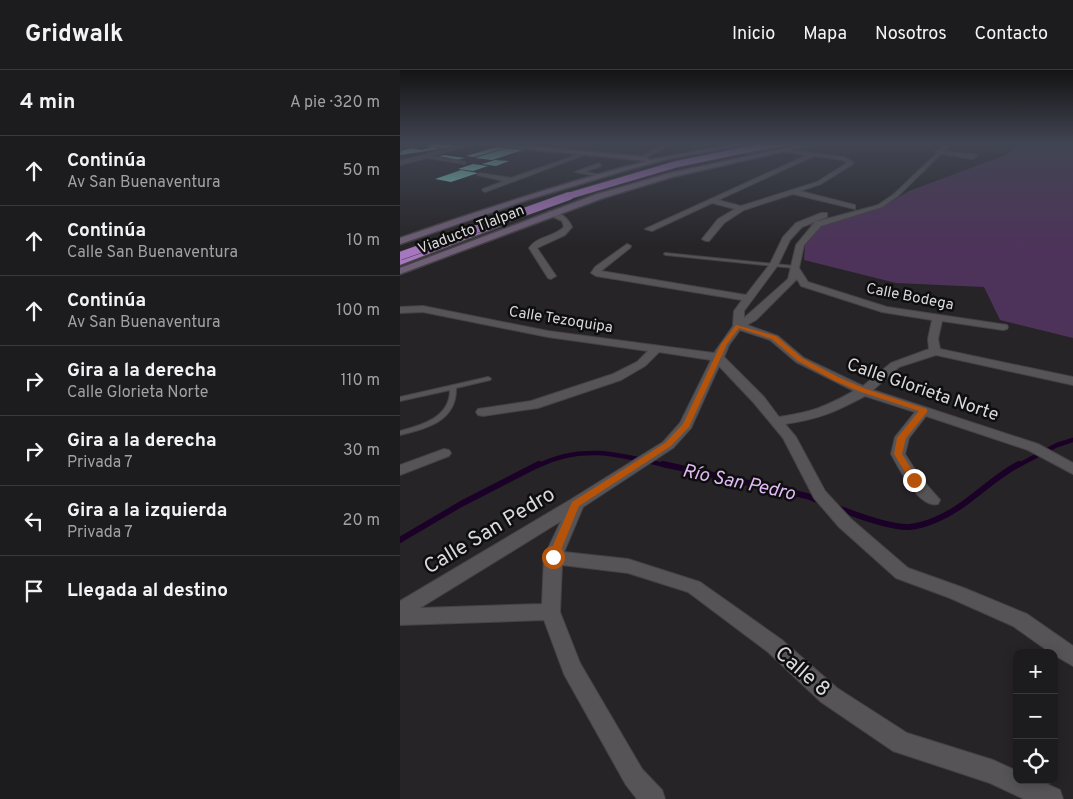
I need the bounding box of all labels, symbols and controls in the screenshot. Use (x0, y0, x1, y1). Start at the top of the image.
text: Gridwalk (25, 20, 123, 50)
text: Inicio (732, 23, 775, 46)
text: Mapa (803, 23, 847, 46)
text: Nosotros (875, 23, 947, 46)
text: Contacto (975, 23, 1048, 46)
text: 4 min (20, 89, 76, 116)
text: A pie · 320 m (290, 93, 380, 113)
text: Continúa (67, 149, 146, 173)
icon: ahead (20, 157, 48, 185)
text: 50 m (343, 161, 380, 181)
text: Av San Buenaventura (67, 173, 220, 193)
street label: Viaducto Tlalpan (416, 201, 527, 259)
text: Continúa (67, 219, 146, 243)
icon: ahead (20, 227, 48, 255)
text: 10 m (346, 231, 380, 251)
text: Calle San Buenaventura (67, 243, 238, 263)
street label: Calle Bodega (864, 280, 955, 315)
text: Continúa (67, 289, 146, 313)
icon: ahead (20, 297, 48, 325)
text: 100 m (336, 301, 380, 321)
street label: Calle Tezoquipa (507, 303, 614, 338)
text: Av San Buenaventura (67, 313, 220, 333)
street label: Calle Glorieta Norte (844, 354, 1001, 427)
text: Gira a la derecha (67, 359, 217, 383)
icon: right (20, 367, 48, 395)
text: 110 m (340, 371, 380, 391)
text: Calle Glorieta Norte (67, 383, 208, 403)
text: Gira a la derecha (67, 429, 217, 453)
icon: right (20, 437, 48, 465)
text: 30 m (343, 441, 380, 461)
text: Privada 7 (67, 453, 133, 473)
water label: Río San Pedro (680, 459, 798, 507)
route end (903, 469, 926, 492)
street label: Calle San Pedro (419, 481, 560, 581)
text: Gira a la izquierda (67, 499, 227, 523)
icon: left (20, 507, 48, 535)
text: 20 m (343, 511, 380, 531)
text: Privada 7 (67, 523, 133, 543)
route start (542, 546, 565, 569)
icon: arrive (20, 577, 48, 605)
text: Llegada al destino (67, 579, 228, 603)
street label: Calle 8 (769, 641, 835, 704)
map controls (1013, 649, 1058, 784)
button: + (1013, 649, 1058, 694)
button: − (1013, 694, 1058, 739)
button: locate (1013, 739, 1058, 784)

